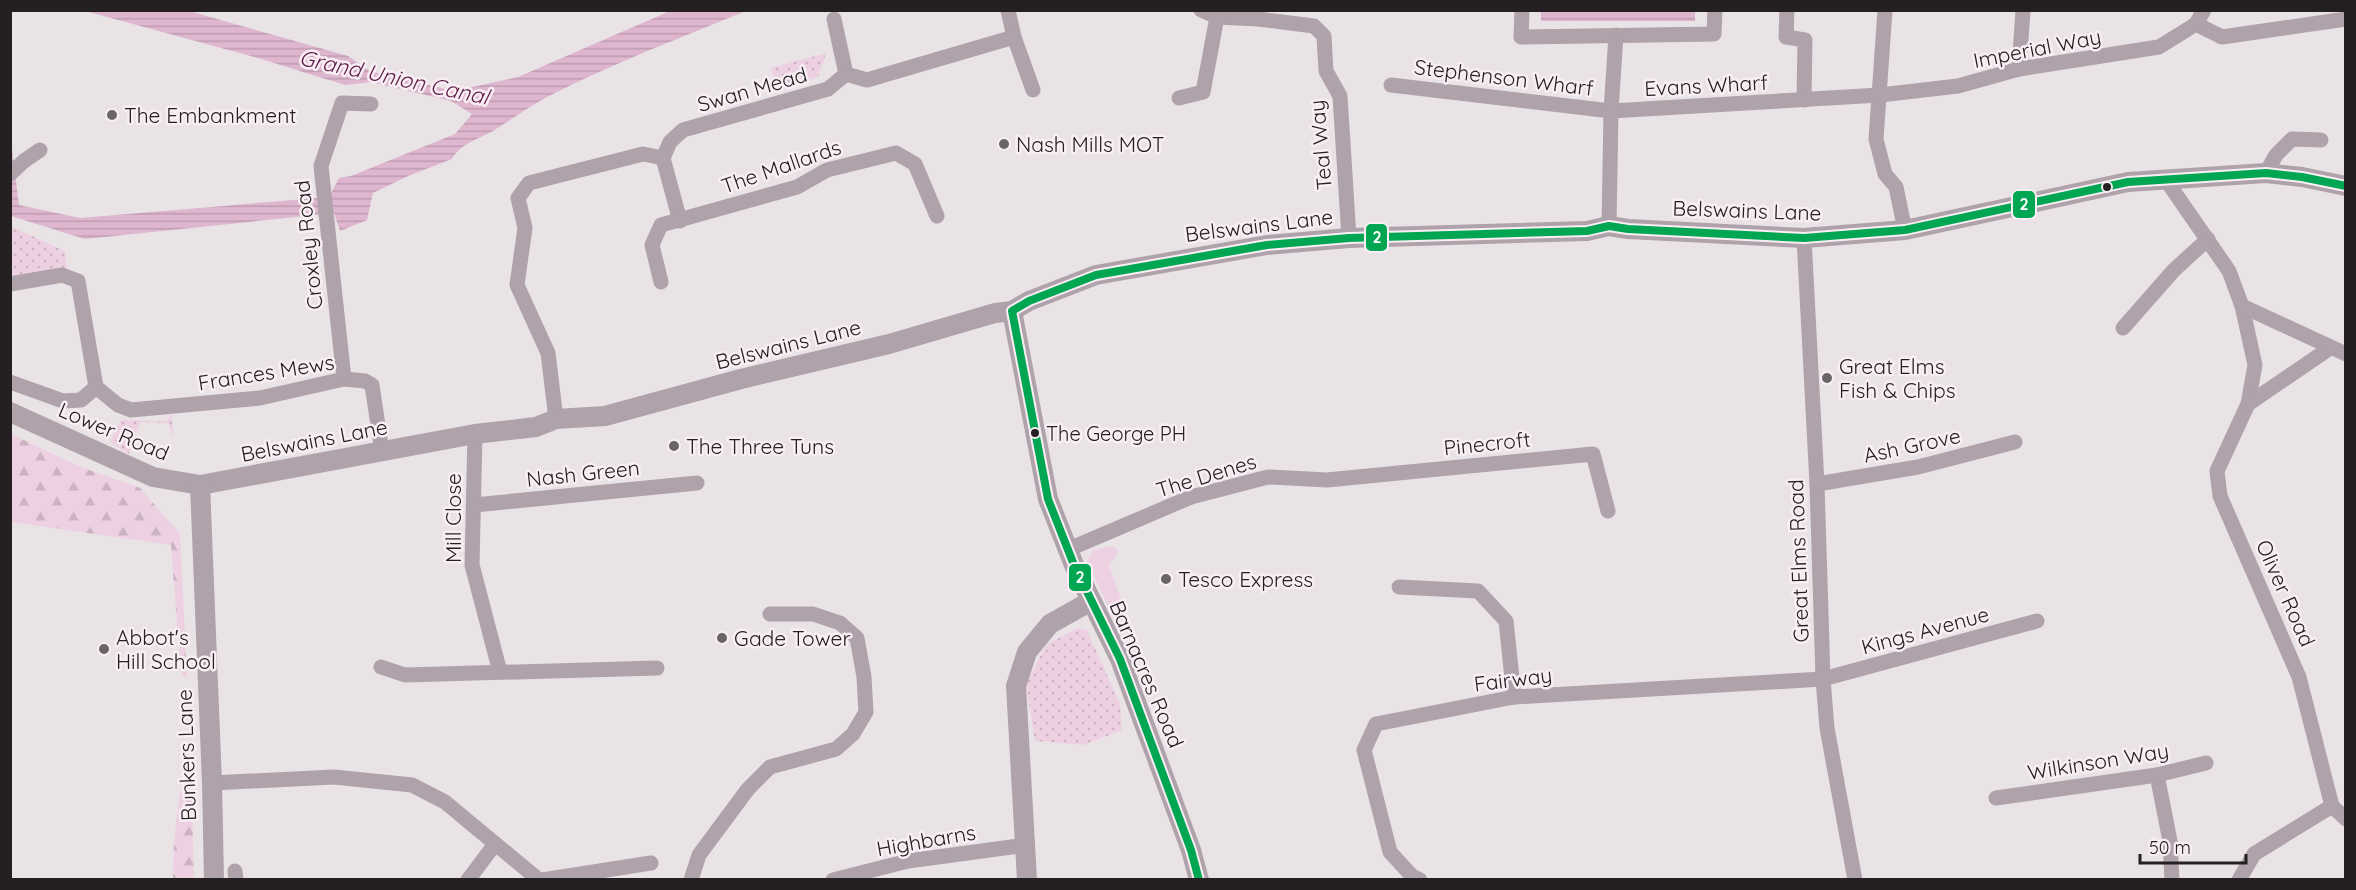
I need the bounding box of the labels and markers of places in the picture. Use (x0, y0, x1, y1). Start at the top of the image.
place label: The Embankment (124, 102, 296, 128)
marker: The Embankment (105, 108, 119, 122)
place label: Nash Mills MOT (1016, 131, 1164, 157)
marker: Nash Mills MOT (997, 137, 1011, 151)
unlabelled marker (2101, 181, 2113, 193)
place label: Great Elms Fish & Chips (1839, 353, 1956, 403)
marker: Great Elms Fish & Chips (1820, 371, 1834, 385)
place label: The George PH (1046, 421, 1186, 446)
marker: The George PH (1029, 427, 1041, 439)
place label: The Three Tuns (686, 433, 834, 459)
marker: The Three Tuns (667, 439, 681, 453)
place label: Tesco Express (1178, 566, 1313, 592)
marker: Tesco Express (1159, 572, 1173, 586)
place label: Abbot's Hill School (116, 624, 216, 674)
place label: Gade Tower (734, 625, 851, 651)
marker: Gade Tower (715, 631, 729, 645)
marker: Abbot's Hill School (97, 642, 111, 656)

